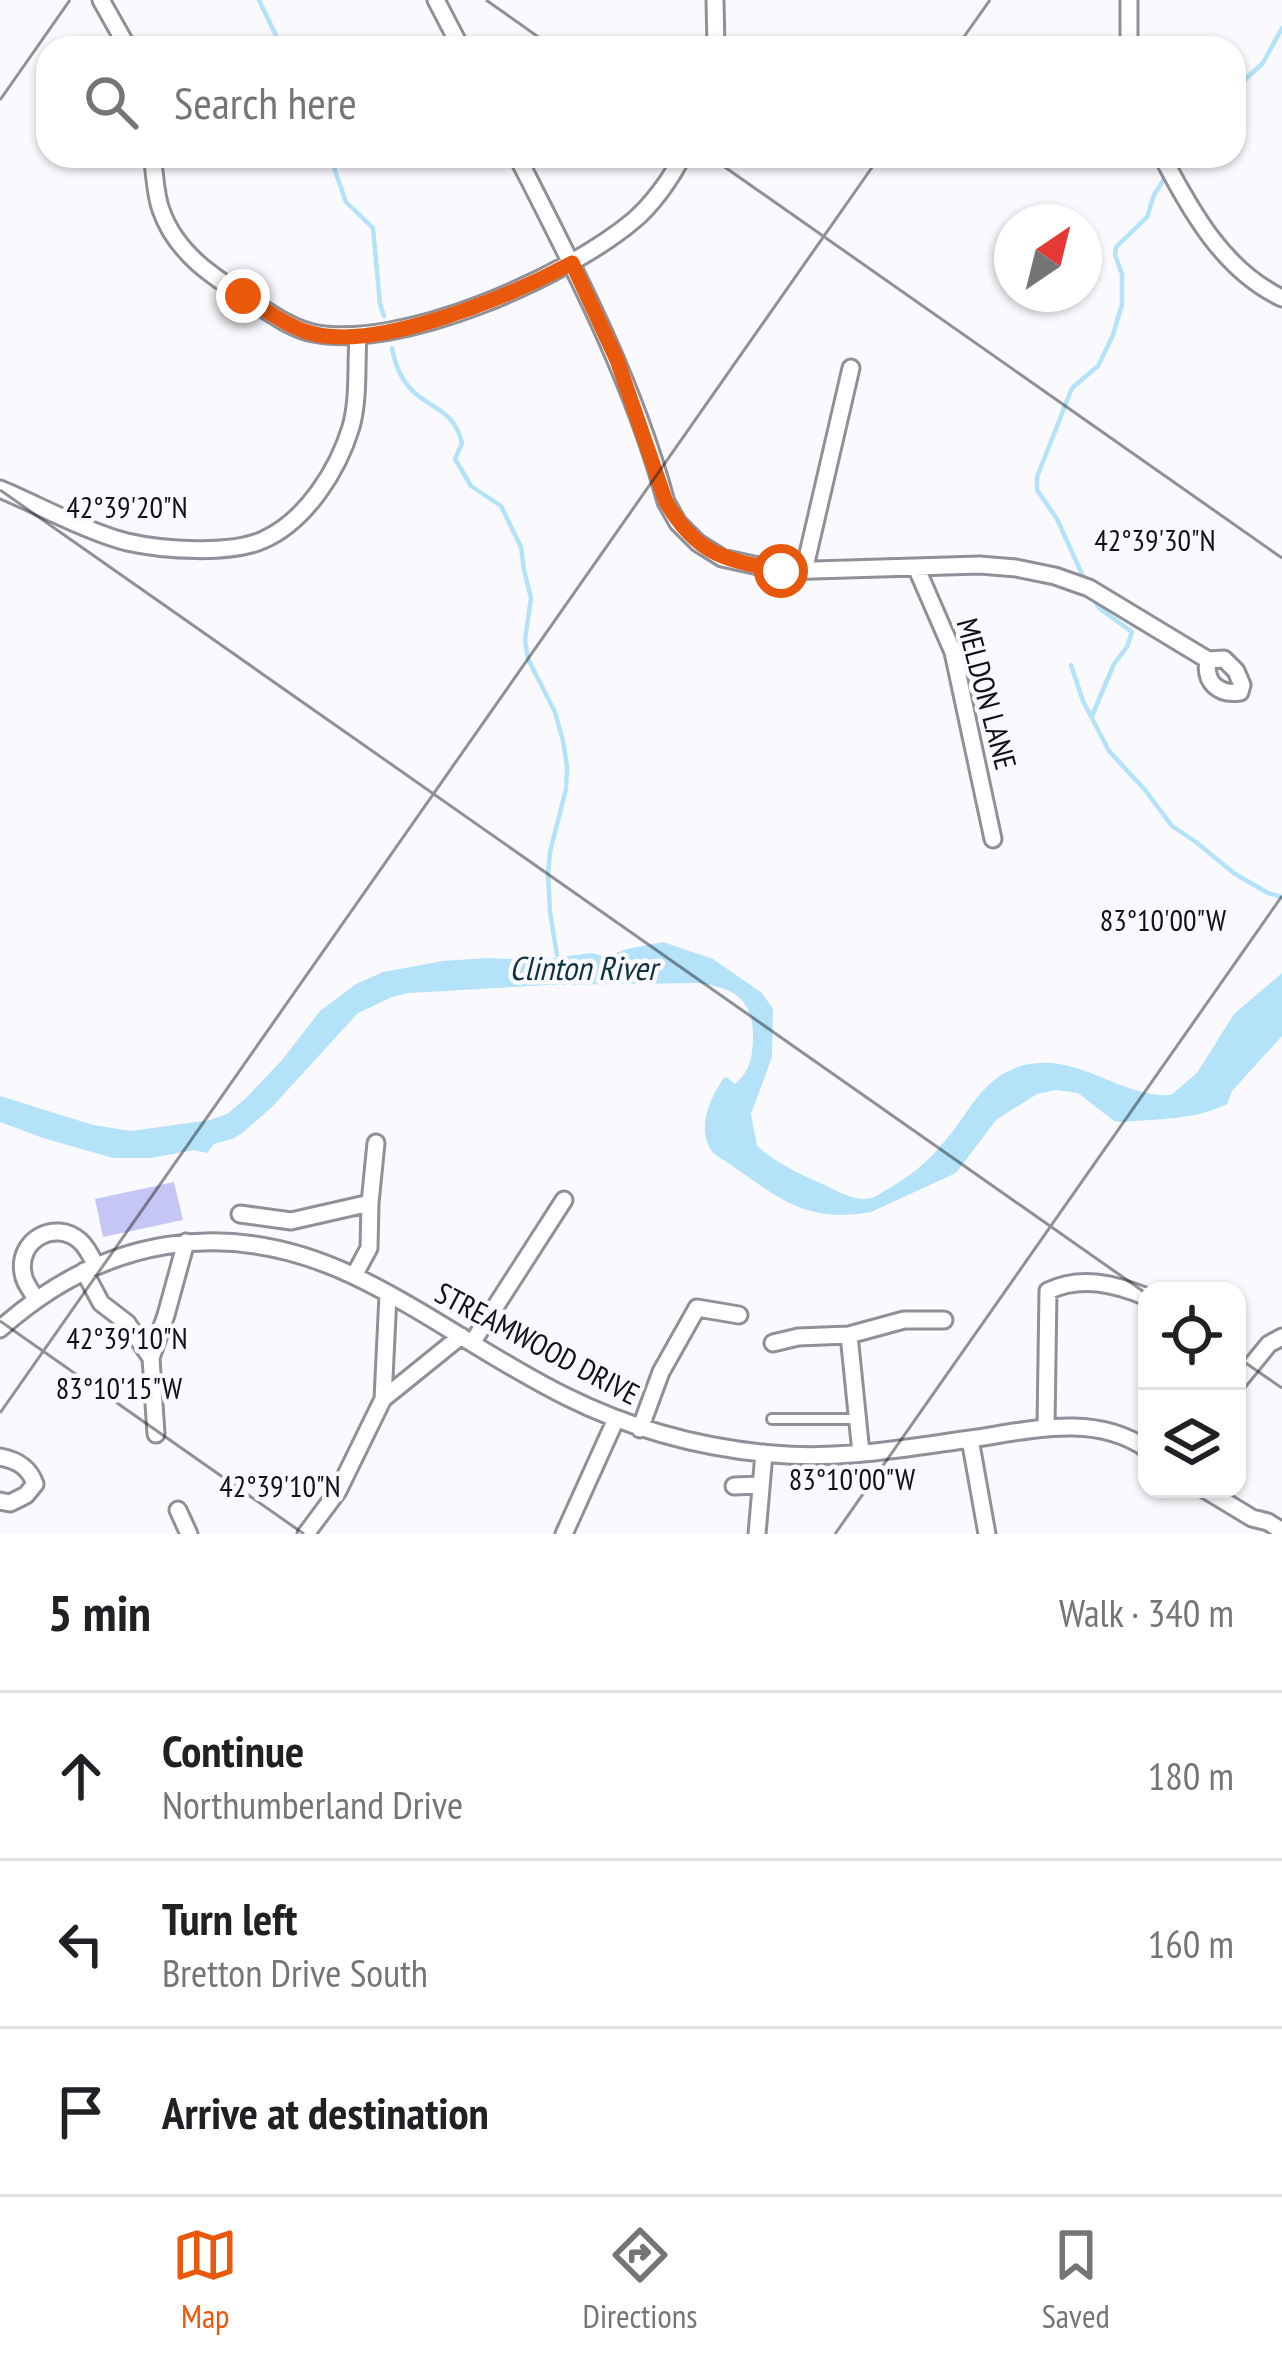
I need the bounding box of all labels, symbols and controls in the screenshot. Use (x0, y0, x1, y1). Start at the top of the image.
search box (36, 36, 1246, 168)
icon: search (78, 69, 144, 135)
text: Search here (174, 73, 357, 131)
north arrow (994, 204, 1102, 312)
route end (216, 269, 270, 323)
text: 42°39'20"N (66, 487, 188, 526)
text: 42°39'30"N (1094, 520, 1216, 559)
route start (754, 544, 808, 598)
street label: MELDON LANE (949, 614, 1026, 774)
text: 83°10'00"W (1100, 900, 1226, 939)
water label: Clinton River (509, 946, 661, 989)
street label: STREAMWOOD DRIVE (429, 1273, 646, 1413)
map controls (1138, 1282, 1246, 1498)
button: locate (1138, 1282, 1246, 1390)
text: 42°39'10"N (66, 1318, 188, 1357)
text: 83°10'15"W (56, 1368, 182, 1407)
button: layers (1138, 1390, 1246, 1498)
text: 83°10'00"W (789, 1459, 915, 1498)
text: 42°39'10"N (219, 1466, 341, 1505)
text: 5 min (48, 1579, 151, 1645)
text: Walk · 340 m (1059, 1587, 1234, 1638)
text: Continue (162, 1721, 304, 1779)
icon: ahead (48, 1743, 114, 1809)
text: 180 m (1148, 1750, 1234, 1801)
text: Northumberland Drive (162, 1779, 463, 1830)
text: Turn left (162, 1889, 297, 1947)
icon: left (48, 1911, 114, 1977)
text: 160 m (1148, 1918, 1234, 1969)
text: Bretton Drive South (162, 1947, 428, 1998)
icon: arrive (48, 2079, 114, 2145)
text: Arrive at destination (162, 2083, 489, 2141)
tab: Map (172, 2222, 238, 2337)
tab: Directions (583, 2222, 697, 2337)
tab: Saved (1042, 2222, 1110, 2337)

